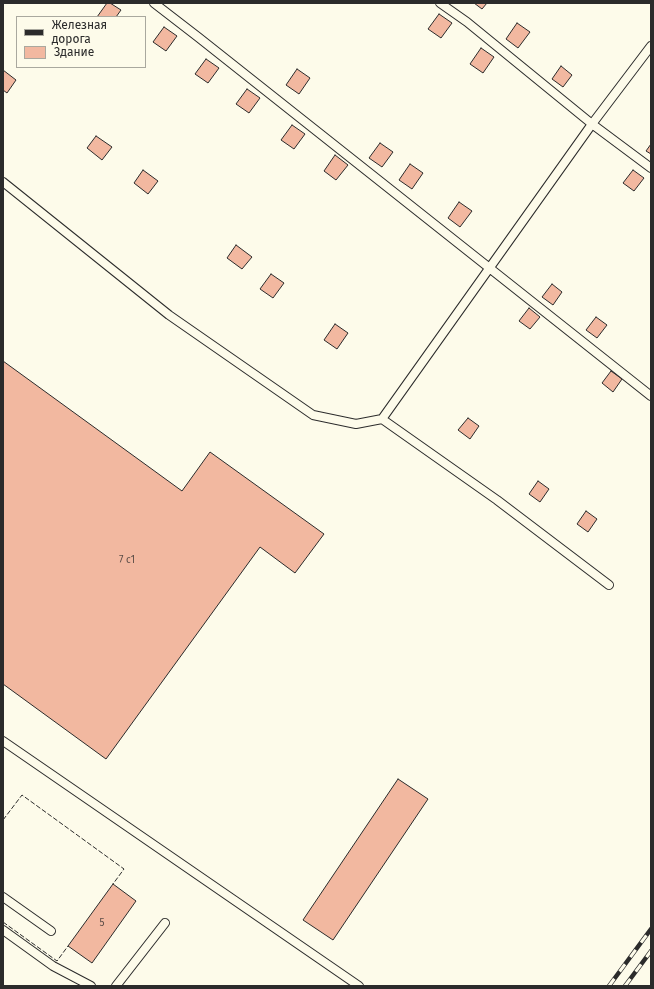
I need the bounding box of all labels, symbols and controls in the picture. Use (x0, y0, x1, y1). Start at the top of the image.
legend (16, 16, 146, 68)
text: Железная дорога (52, 18, 107, 46)
text: Здание (54, 45, 94, 59)
house number: 7 с1 (119, 554, 135, 566)
house number: 5 (99, 917, 105, 929)

